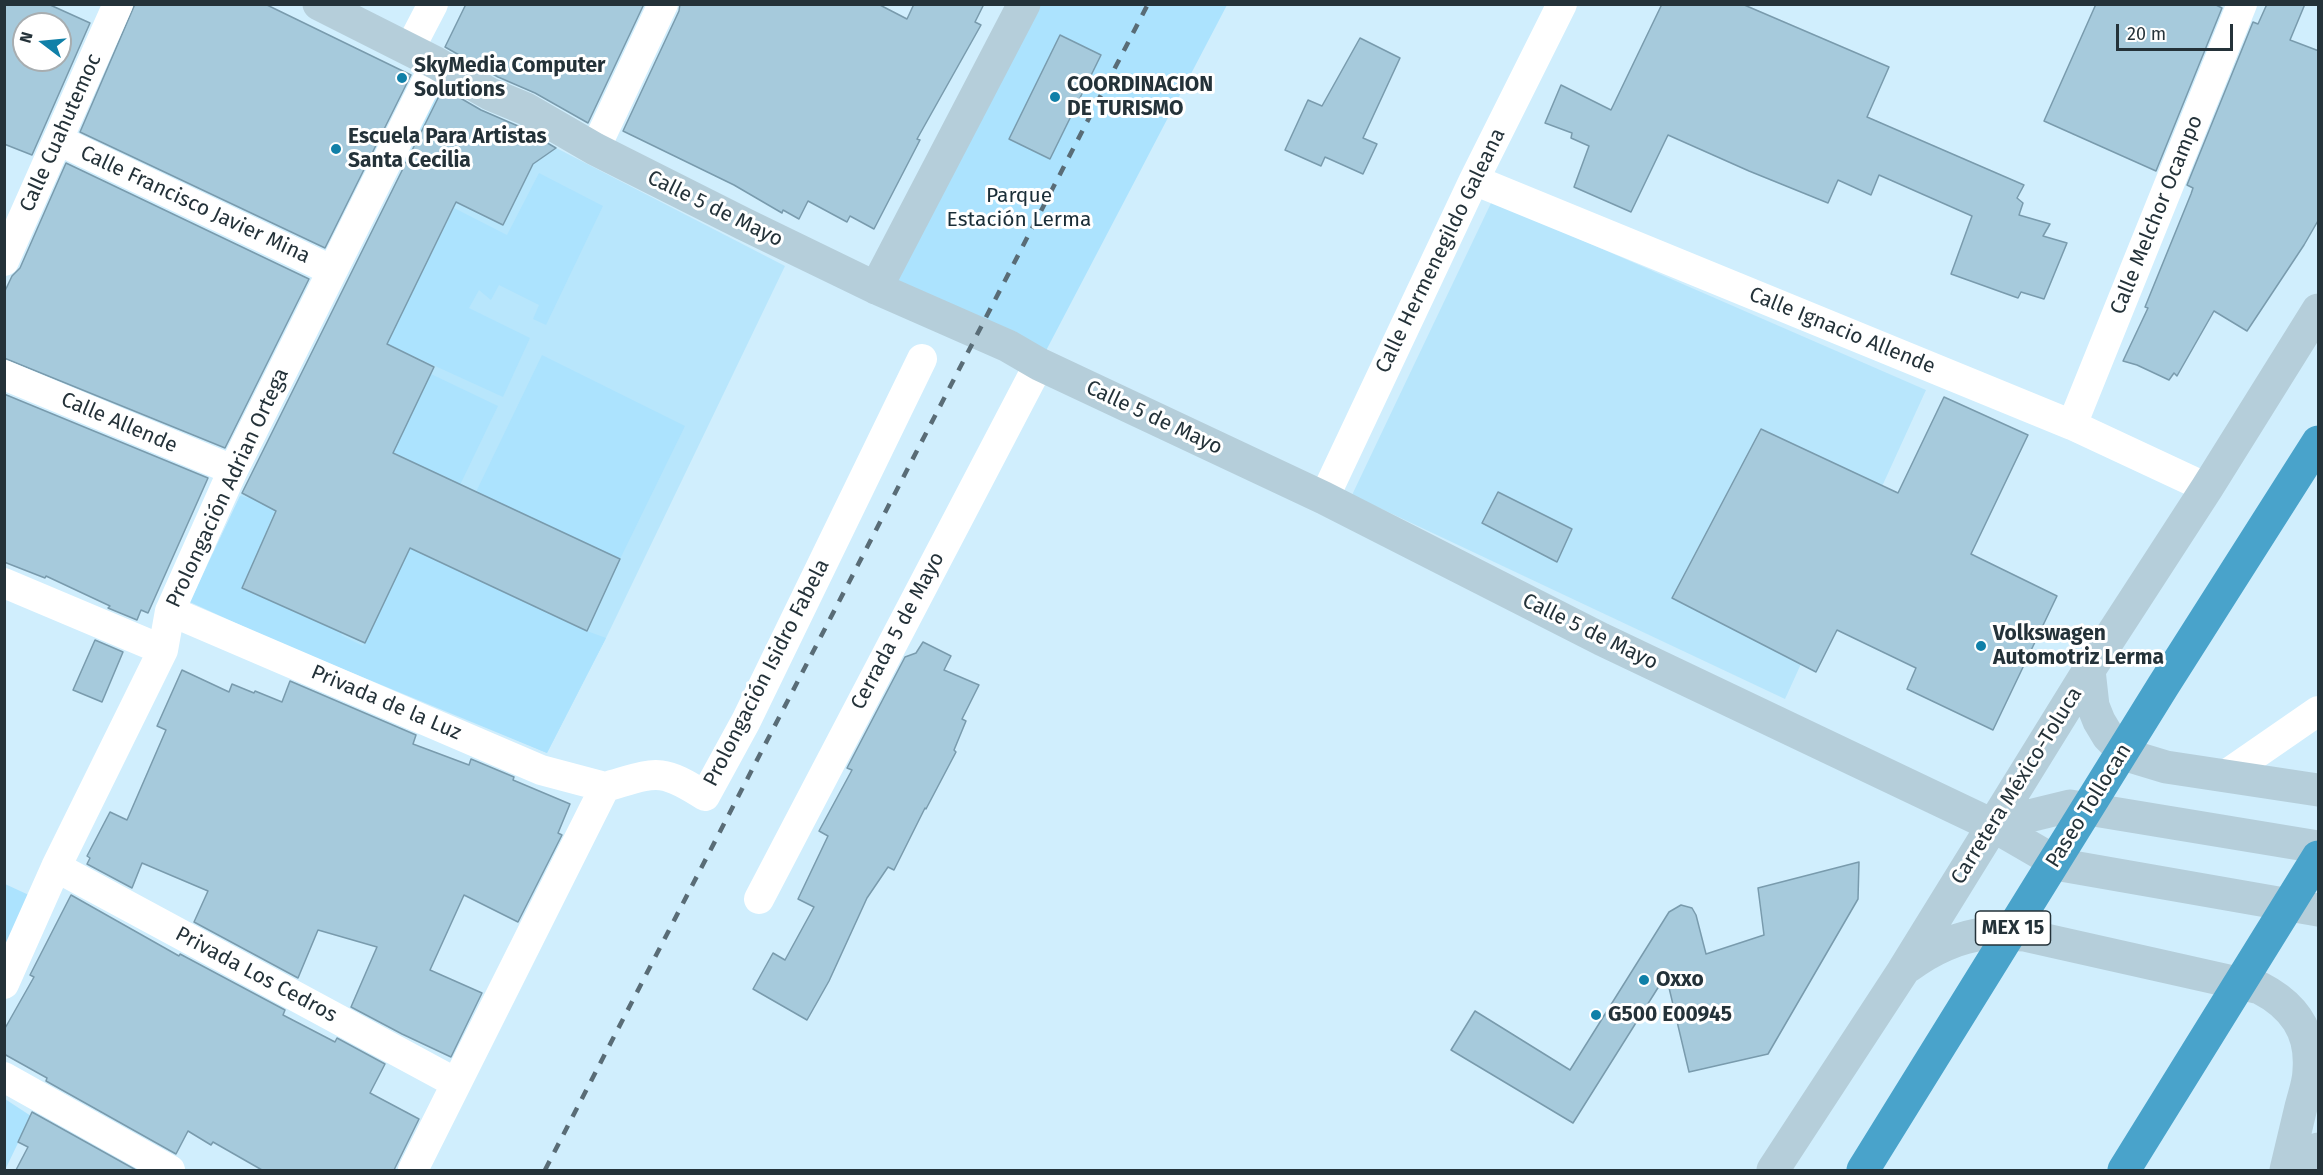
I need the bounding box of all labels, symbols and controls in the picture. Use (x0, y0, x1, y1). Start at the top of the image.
north arrow (12, 12, 72, 72)
scale bar (2119, 12, 2236, 50)
text: 20 m (2127, 23, 2166, 45)
text: N (16, 30, 37, 45)
street label: Calle Cuahutemoc (15, 50, 107, 216)
place label: SkyMedia Computer Solutions (414, 53, 606, 103)
marker: SkyMedia Computer Solutions (395, 71, 409, 85)
place label: COORDINACION DE TURISMO (1067, 72, 1213, 122)
marker: COORDINACION DE TURISMO (1048, 90, 1062, 104)
street label: Calle Melchor Ocampo (2105, 112, 2209, 318)
place label: Escuela Para Artistas Santa Cecilia (348, 124, 547, 174)
street label: Calle Hermenegildo Galeana (1371, 125, 1511, 377)
street label: Calle Francisco Javier Mina (76, 141, 314, 269)
marker: Escuela Para Artistas Santa Cecilia (329, 142, 343, 156)
street label: Calle 5 de Mayo (643, 165, 787, 253)
park label: Parque Estación Lerma (947, 183, 1091, 233)
street label: Calle Ignacio Allende (1745, 282, 1939, 380)
street label: Prolongación Adrian Ortega (161, 364, 295, 612)
street label: Calle 5 de Mayo (1082, 375, 1226, 461)
street label: Calle Allende (57, 387, 181, 459)
street label: Cerrada 5 de Mayo (846, 548, 950, 714)
street label: Prolongación Isidro Fabela (699, 555, 835, 791)
street label: Calle 5 de Mayo (1518, 588, 1662, 676)
place label: Volkswagen Automotriz Lerma (1993, 621, 2164, 671)
marker: Volkswagen Automotriz Lerma (1974, 639, 1988, 653)
street label: Privada de la Luz (307, 660, 465, 746)
street label: Carretera México-Toluca (1946, 683, 2088, 889)
street label: Paseo Tollocan (2041, 739, 2137, 873)
road number: MEX 15 (1976, 911, 2050, 945)
street label: Privada Los Cedros (171, 922, 341, 1028)
place label: Oxxo (1656, 967, 1704, 993)
marker: Oxxo (1637, 973, 1651, 987)
place label: G500 E00945 (1608, 1002, 1732, 1028)
marker: G500 E00945 (1589, 1008, 1603, 1022)

